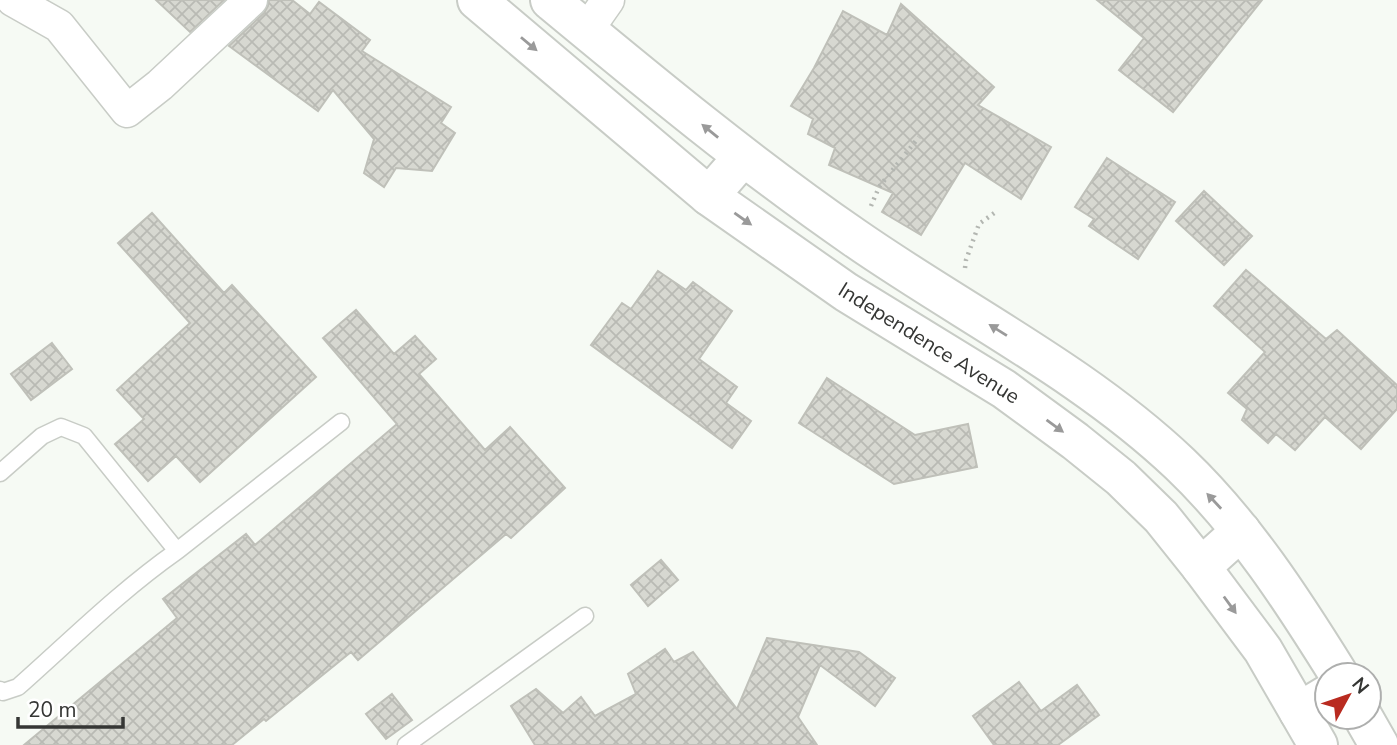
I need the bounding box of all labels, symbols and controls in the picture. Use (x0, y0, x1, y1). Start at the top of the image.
one-way arrow (521, 36, 538, 51)
one-way arrow (702, 123, 720, 138)
one-way arrow (734, 212, 752, 226)
street label: Independence Avenue (833, 276, 1025, 410)
one-way arrow (988, 323, 1008, 336)
one-way arrow (1046, 419, 1064, 433)
one-way arrow (1206, 493, 1222, 510)
one-way arrow (1223, 596, 1237, 614)
north arrow (1313, 661, 1383, 731)
text: N (1346, 672, 1375, 700)
scale bar (18, 686, 122, 730)
text: 20 m (28, 696, 77, 724)

